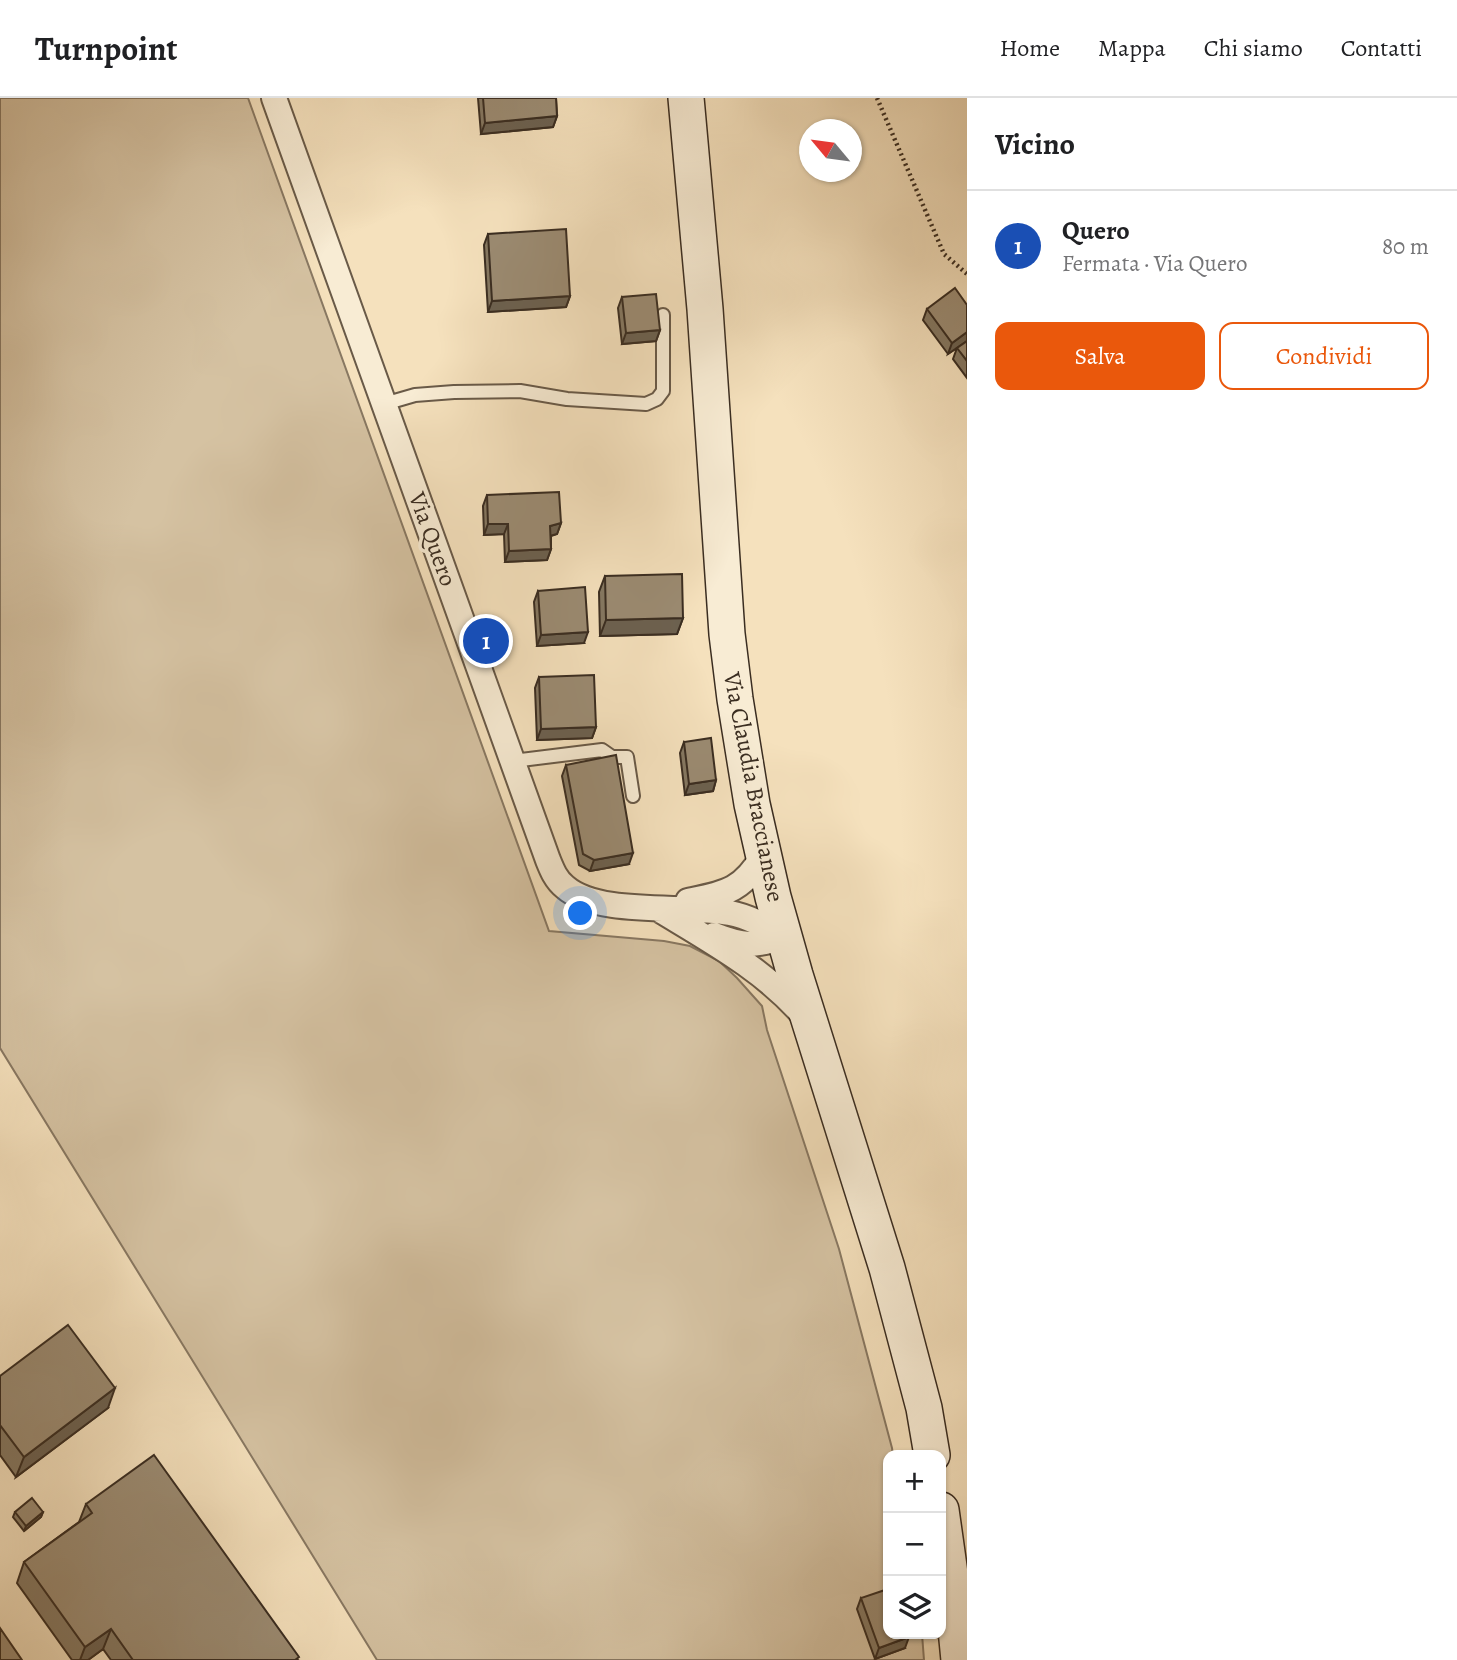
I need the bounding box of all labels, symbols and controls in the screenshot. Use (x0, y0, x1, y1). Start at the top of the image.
text: Turnpoint (35, 26, 177, 71)
text: Home (1000, 32, 1060, 64)
text: Mappa (1098, 32, 1166, 64)
text: Chi siamo (1204, 32, 1303, 64)
text: Contatti (1341, 32, 1422, 64)
north arrow (799, 119, 862, 182)
text: Vicino (995, 124, 1075, 164)
text: Quero (1062, 213, 1130, 248)
text: 1 (1014, 231, 1022, 262)
text: 80 m (1382, 231, 1429, 262)
text: Fermata · Via Quero (1062, 248, 1247, 279)
button: Salva (995, 322, 1205, 390)
button: Condividi (1219, 322, 1429, 390)
street label: Via Quero (401, 487, 465, 590)
pin: 1 (463, 615, 509, 667)
street label: Via Claudia Braccianese (716, 668, 792, 905)
your location (563, 896, 597, 930)
map controls (883, 1450, 946, 1639)
button: + (883, 1450, 946, 1513)
button: − (883, 1513, 946, 1576)
button: layers (883, 1576, 946, 1639)

